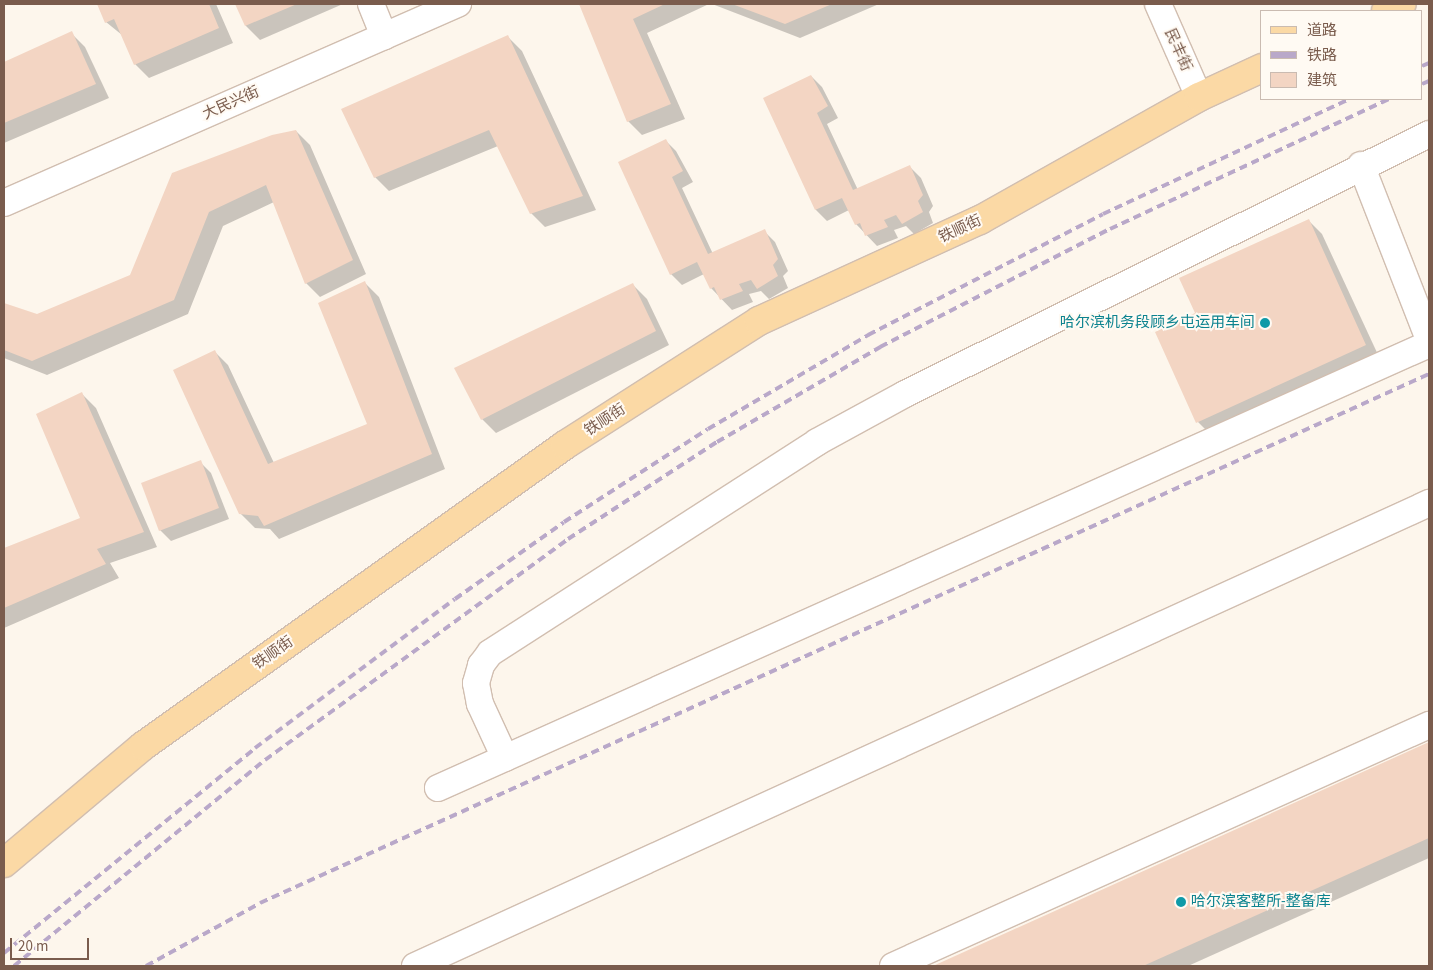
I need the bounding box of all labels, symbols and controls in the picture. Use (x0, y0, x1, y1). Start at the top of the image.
legend (1260, 10, 1423, 100)
text: 道路 (1307, 20, 1337, 41)
street label: 民丰街 (1161, 26, 1195, 74)
text: 铁路 (1307, 45, 1337, 66)
text: 建筑 (1307, 70, 1337, 91)
street label: 大民兴街 (200, 83, 262, 123)
street label: 铁顺街 (936, 211, 984, 247)
place label: 哈尔滨机务段顾乡屯运用车间 (1060, 314, 1255, 332)
marker: 哈尔滨机务段顾乡屯运用车间 (1259, 317, 1271, 329)
street label: 铁顺街 (581, 400, 629, 440)
street label: 铁顺街 (249, 633, 297, 673)
place label: 哈尔滨客整所-整备库 (1191, 893, 1331, 911)
marker: 哈尔滨客整所-整备库 (1175, 896, 1187, 908)
scale bar (12, 928, 91, 960)
text: 20 m (18, 936, 48, 957)

